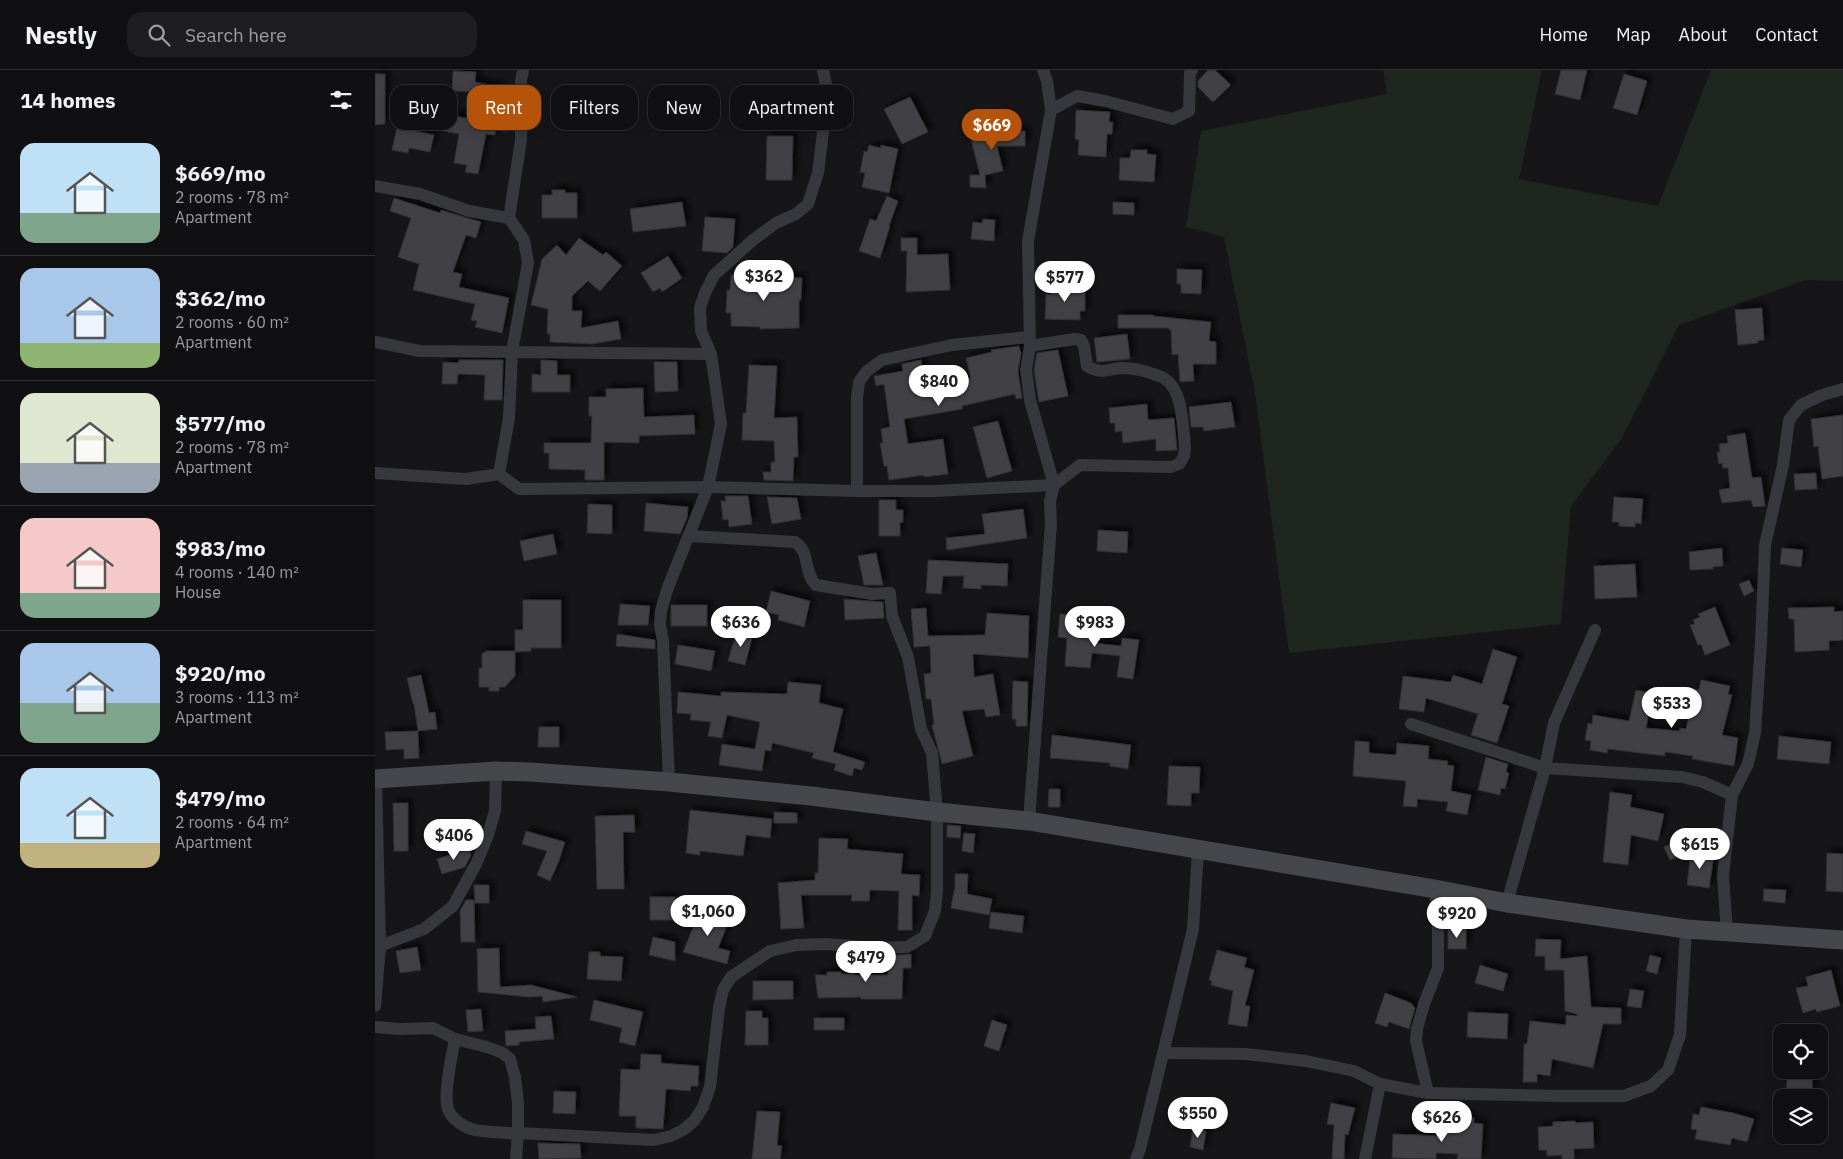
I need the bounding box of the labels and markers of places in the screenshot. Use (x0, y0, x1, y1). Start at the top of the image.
pin: $669 (962, 108, 1022, 151)
pin: $362 (734, 260, 794, 302)
pin: $577 (1035, 260, 1095, 303)
pin: $840 (909, 364, 969, 407)
pin: $636 (711, 606, 771, 648)
pin: $983 (1065, 606, 1125, 648)
pin: $533 (1642, 686, 1702, 729)
pin: $406 (424, 818, 484, 861)
pin: $615 (1670, 828, 1730, 870)
pin: $1,060 (667, 894, 749, 937)
pin: $920 (1427, 896, 1487, 939)
pin: $479 (836, 940, 896, 983)
pin: $550 (1168, 1096, 1228, 1139)
pin: $626 (1412, 1100, 1472, 1143)

